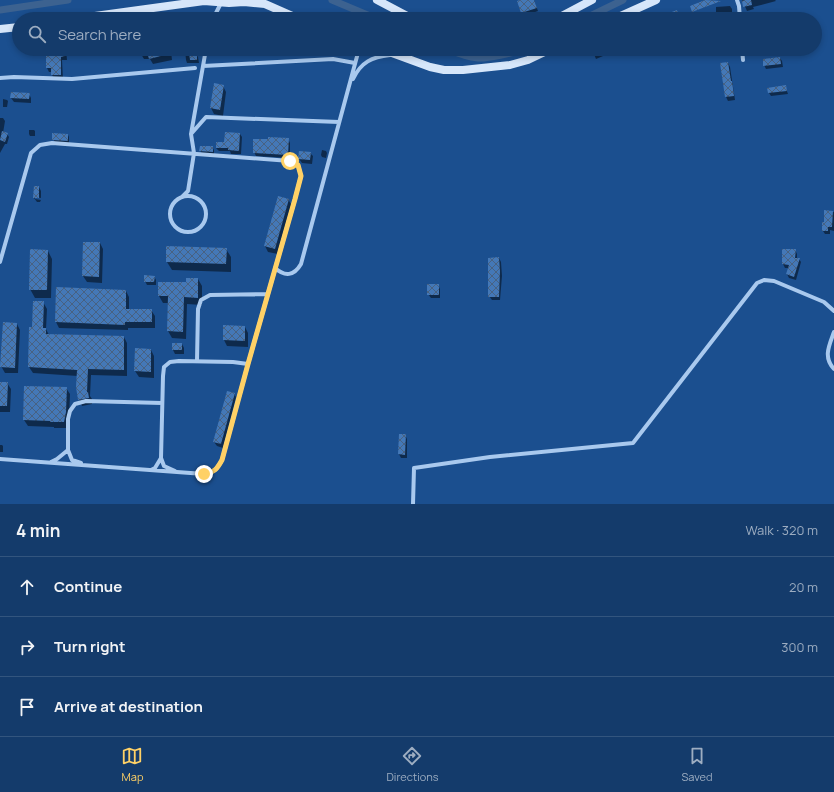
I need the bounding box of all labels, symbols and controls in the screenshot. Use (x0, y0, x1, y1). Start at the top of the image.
search box (12, 12, 822, 56)
icon: search (26, 23, 48, 45)
text: Search here (58, 24, 141, 45)
route start (281, 152, 299, 170)
route end (195, 465, 213, 483)
text: 4 min (16, 519, 60, 542)
text: Walk · 320 m (745, 521, 818, 539)
icon: ahead (16, 576, 38, 598)
text: Continue (54, 576, 122, 597)
text: 20 m (789, 578, 818, 596)
icon: right (16, 636, 38, 658)
text: Turn right (54, 636, 125, 657)
text: 300 m (781, 638, 818, 656)
icon: arrive (16, 696, 38, 718)
text: Arrive at destination (54, 696, 203, 717)
tab: Map (121, 745, 143, 784)
tab: Directions (386, 745, 439, 784)
tab: Saved (682, 745, 713, 784)

